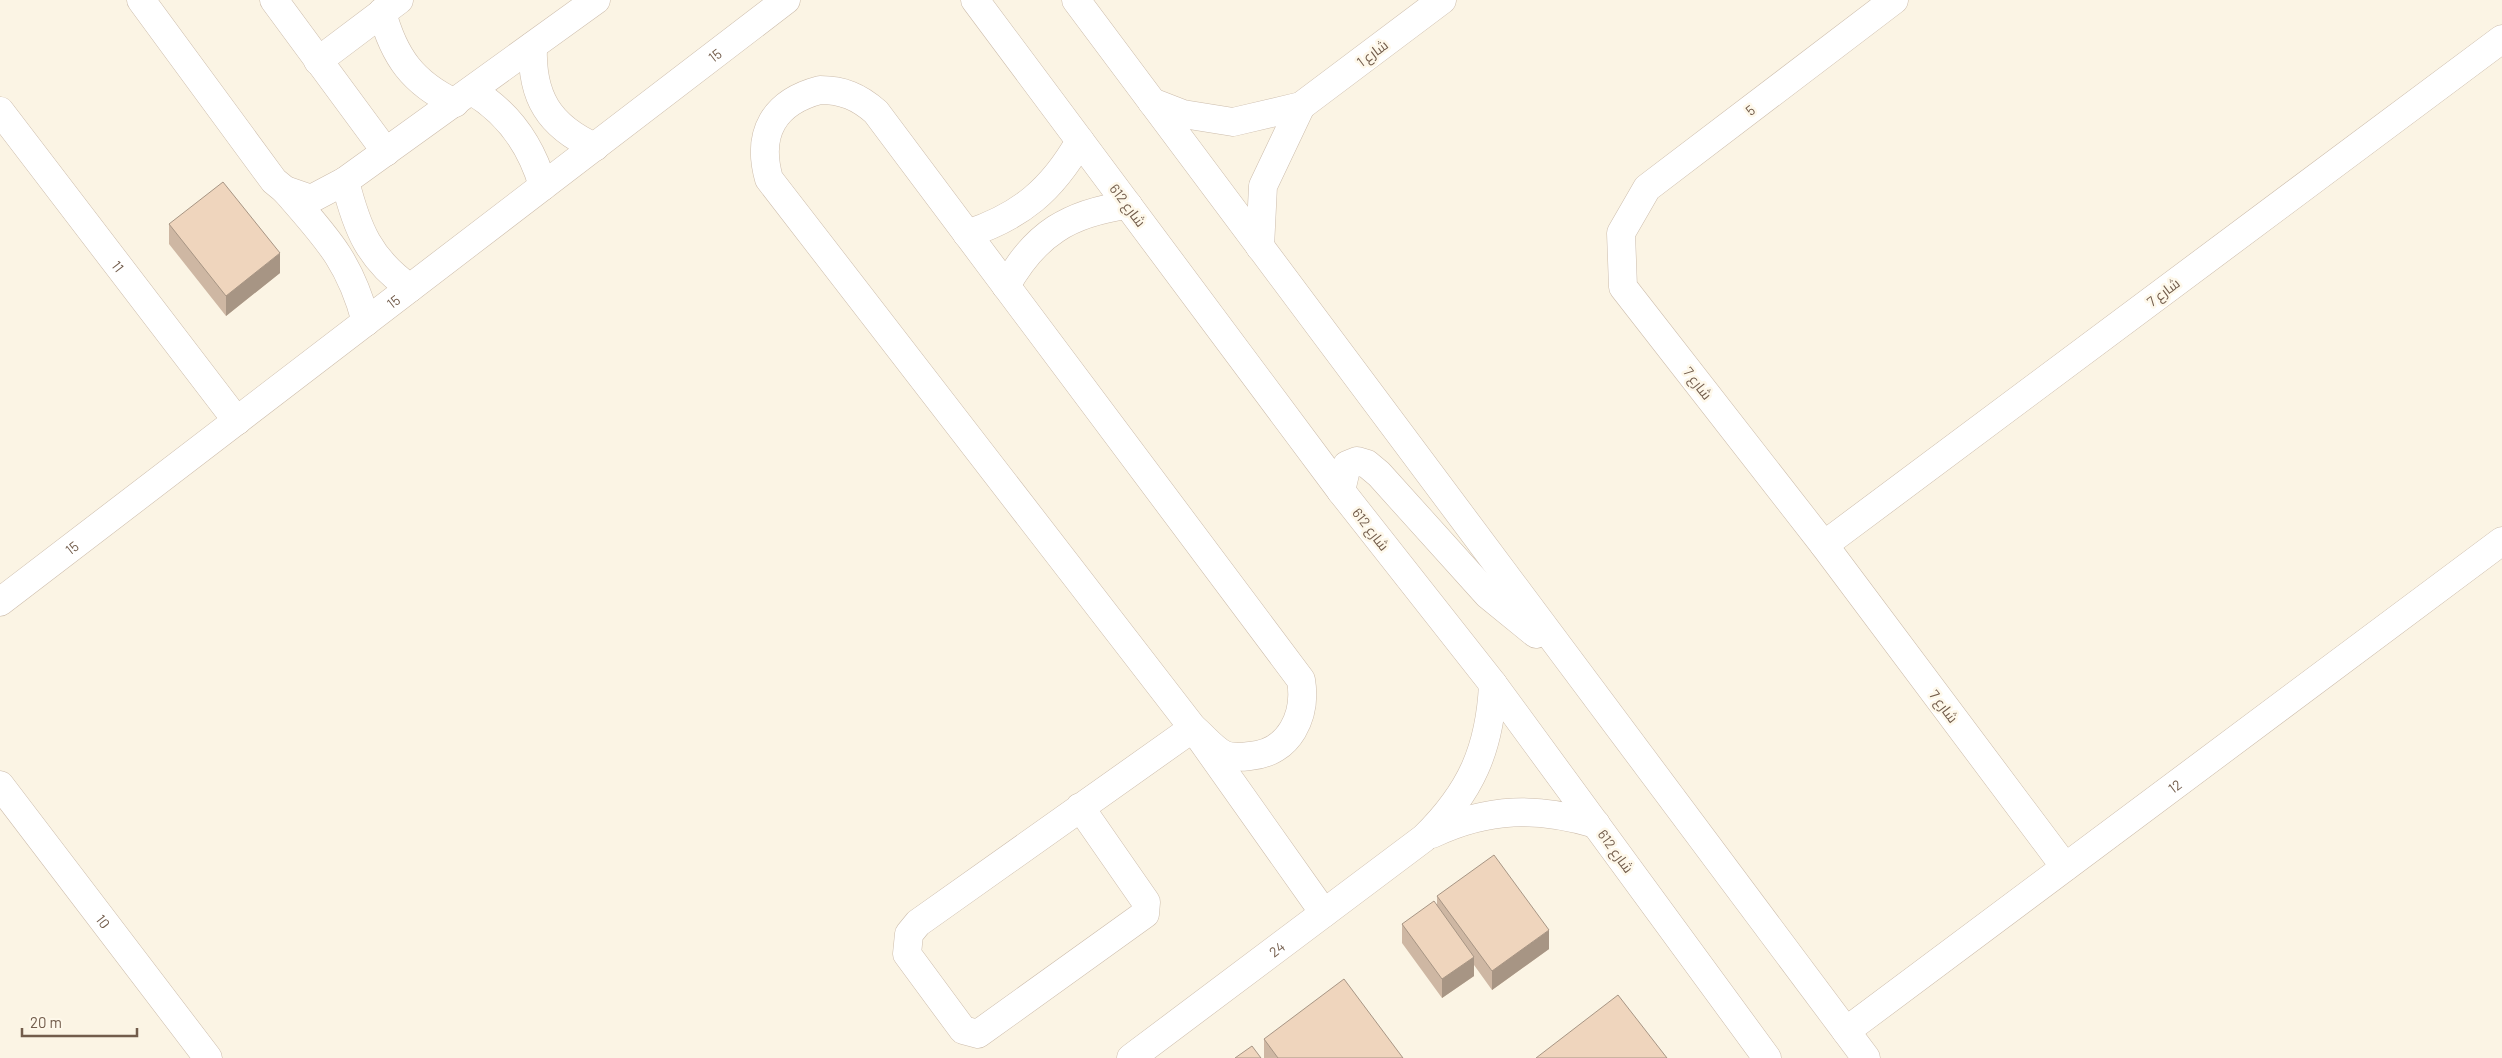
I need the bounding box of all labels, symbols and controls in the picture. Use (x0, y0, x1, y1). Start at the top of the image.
street label: شارع 1 (1353, 36, 1392, 71)
street label: 15 (705, 44, 724, 65)
street label: 5 (1742, 101, 1758, 119)
street label: شارع 612 (1106, 180, 1150, 230)
street label: 11 (109, 257, 128, 275)
street label: شارع 7 (2143, 274, 2183, 311)
street label: 15 (383, 291, 403, 311)
street label: شارع 7 (1679, 363, 1716, 403)
street label: شارع 612 (1348, 504, 1393, 554)
street label: 15 (61, 537, 81, 558)
street label: شارع 7 (1925, 686, 1962, 726)
street label: 12 (2164, 775, 2185, 796)
street label: شارع 612 (1594, 826, 1637, 877)
street label: 10 (93, 911, 114, 931)
street label: 24 (1265, 937, 1288, 960)
scale bar (22, 1006, 138, 1038)
text: 20 m (30, 1013, 62, 1031)

